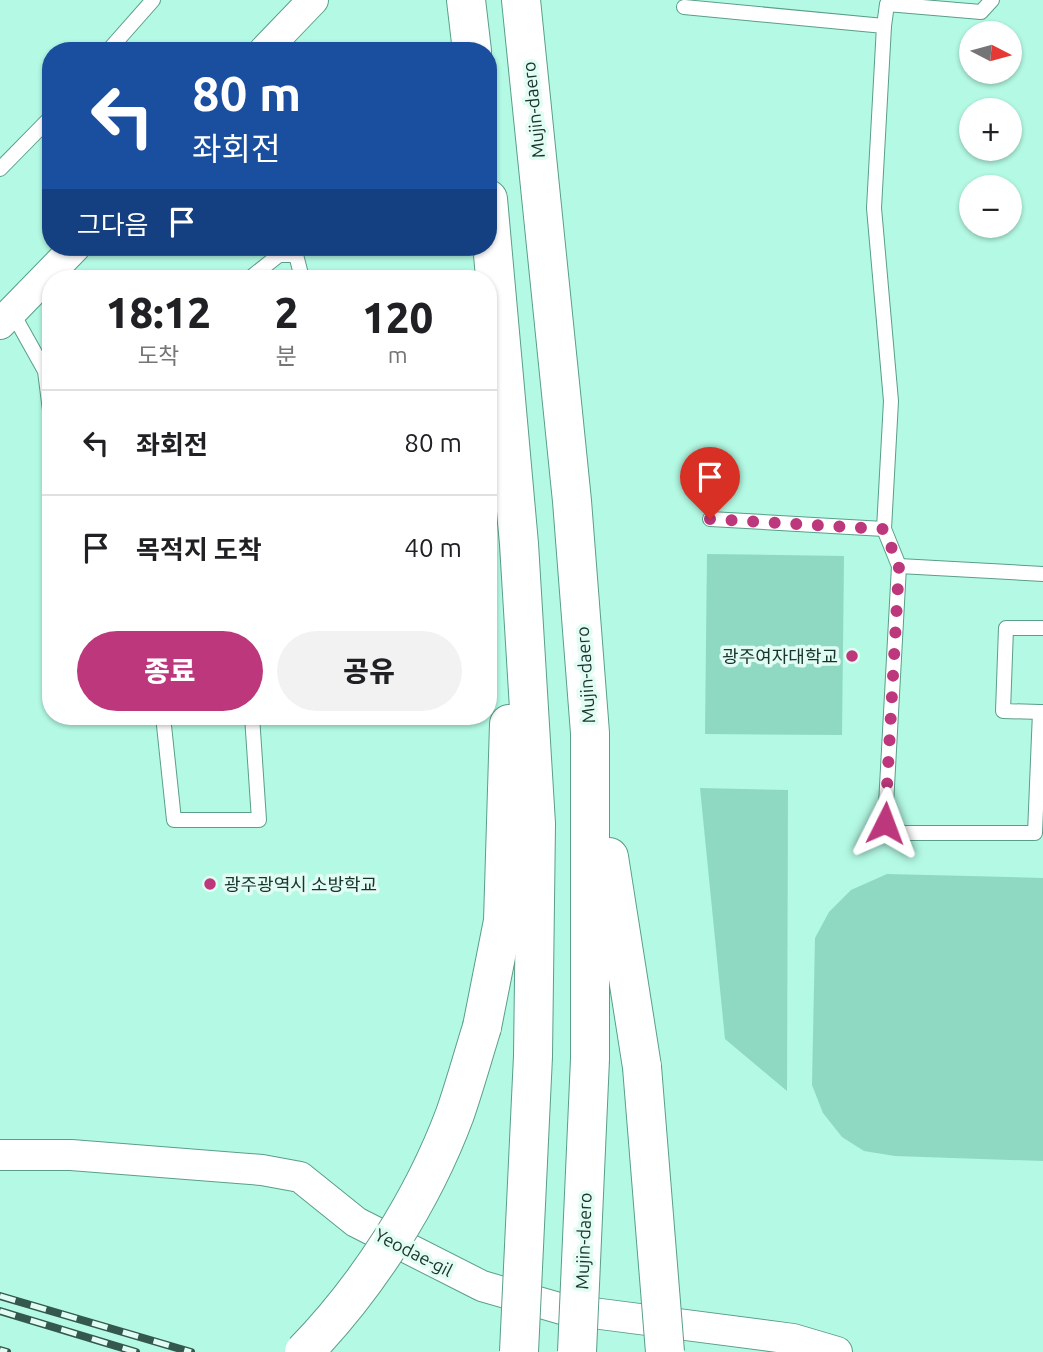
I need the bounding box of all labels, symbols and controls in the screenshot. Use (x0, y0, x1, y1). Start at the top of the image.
north arrow (959, 21, 1022, 84)
map controls (959, 21, 1022, 238)
street label: Mujin-daero (518, 61, 548, 159)
text: 80 m (192, 65, 301, 120)
icon: left (77, 70, 168, 161)
button: + (959, 98, 1022, 161)
text: 좌회전 (192, 130, 280, 166)
button: − (959, 175, 1022, 238)
icon: arrive (163, 203, 201, 241)
text: 그다음 (77, 210, 149, 239)
text: 18:12 (106, 289, 211, 336)
text: 2 (275, 289, 298, 336)
text: 120 (362, 294, 433, 341)
text: m (388, 342, 408, 367)
text: 도착 (137, 343, 179, 368)
text: 분 (276, 343, 297, 368)
icon: left (77, 424, 115, 462)
text: 80 m (404, 428, 462, 457)
text: 좌회전 (136, 430, 208, 459)
pin (680, 447, 740, 519)
icon: arrive (691, 458, 729, 496)
icon: arrive (77, 529, 115, 567)
text: 40 m (404, 533, 462, 562)
text: 목적지 도착 (136, 535, 262, 564)
street label: Mujin-daero (572, 626, 598, 724)
button: 종료 (77, 631, 263, 711)
button: 공유 (277, 631, 462, 711)
place label: 광주여자대학교 (722, 646, 838, 666)
marker: 광주여자대학교 (844, 648, 860, 664)
position arrow (848, 786, 922, 860)
place label: 광주광역시 소방학교 (224, 874, 377, 894)
marker: 광주광역시 소방학교 (202, 876, 218, 892)
street label: Mujin-daero (571, 1192, 595, 1290)
street label: Yeodae-gil (372, 1224, 456, 1280)

